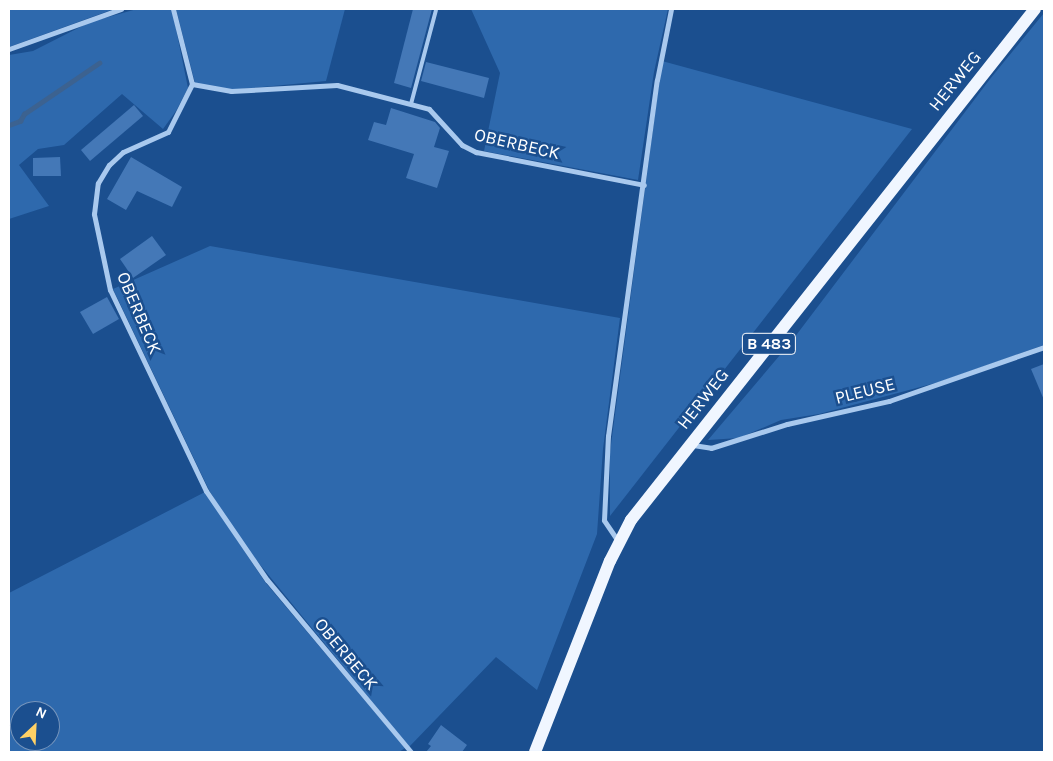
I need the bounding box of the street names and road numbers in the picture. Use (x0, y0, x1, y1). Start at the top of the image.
street label: HERWEG (924, 47, 986, 115)
street label: OBERBECK (472, 124, 562, 164)
street label: OBERBECK (112, 269, 166, 357)
road number: B 483 (742, 330, 796, 358)
street label: HERWEG (673, 364, 733, 434)
street label: PLEUSE (833, 373, 897, 409)
street label: OBERBECK (310, 614, 382, 694)

